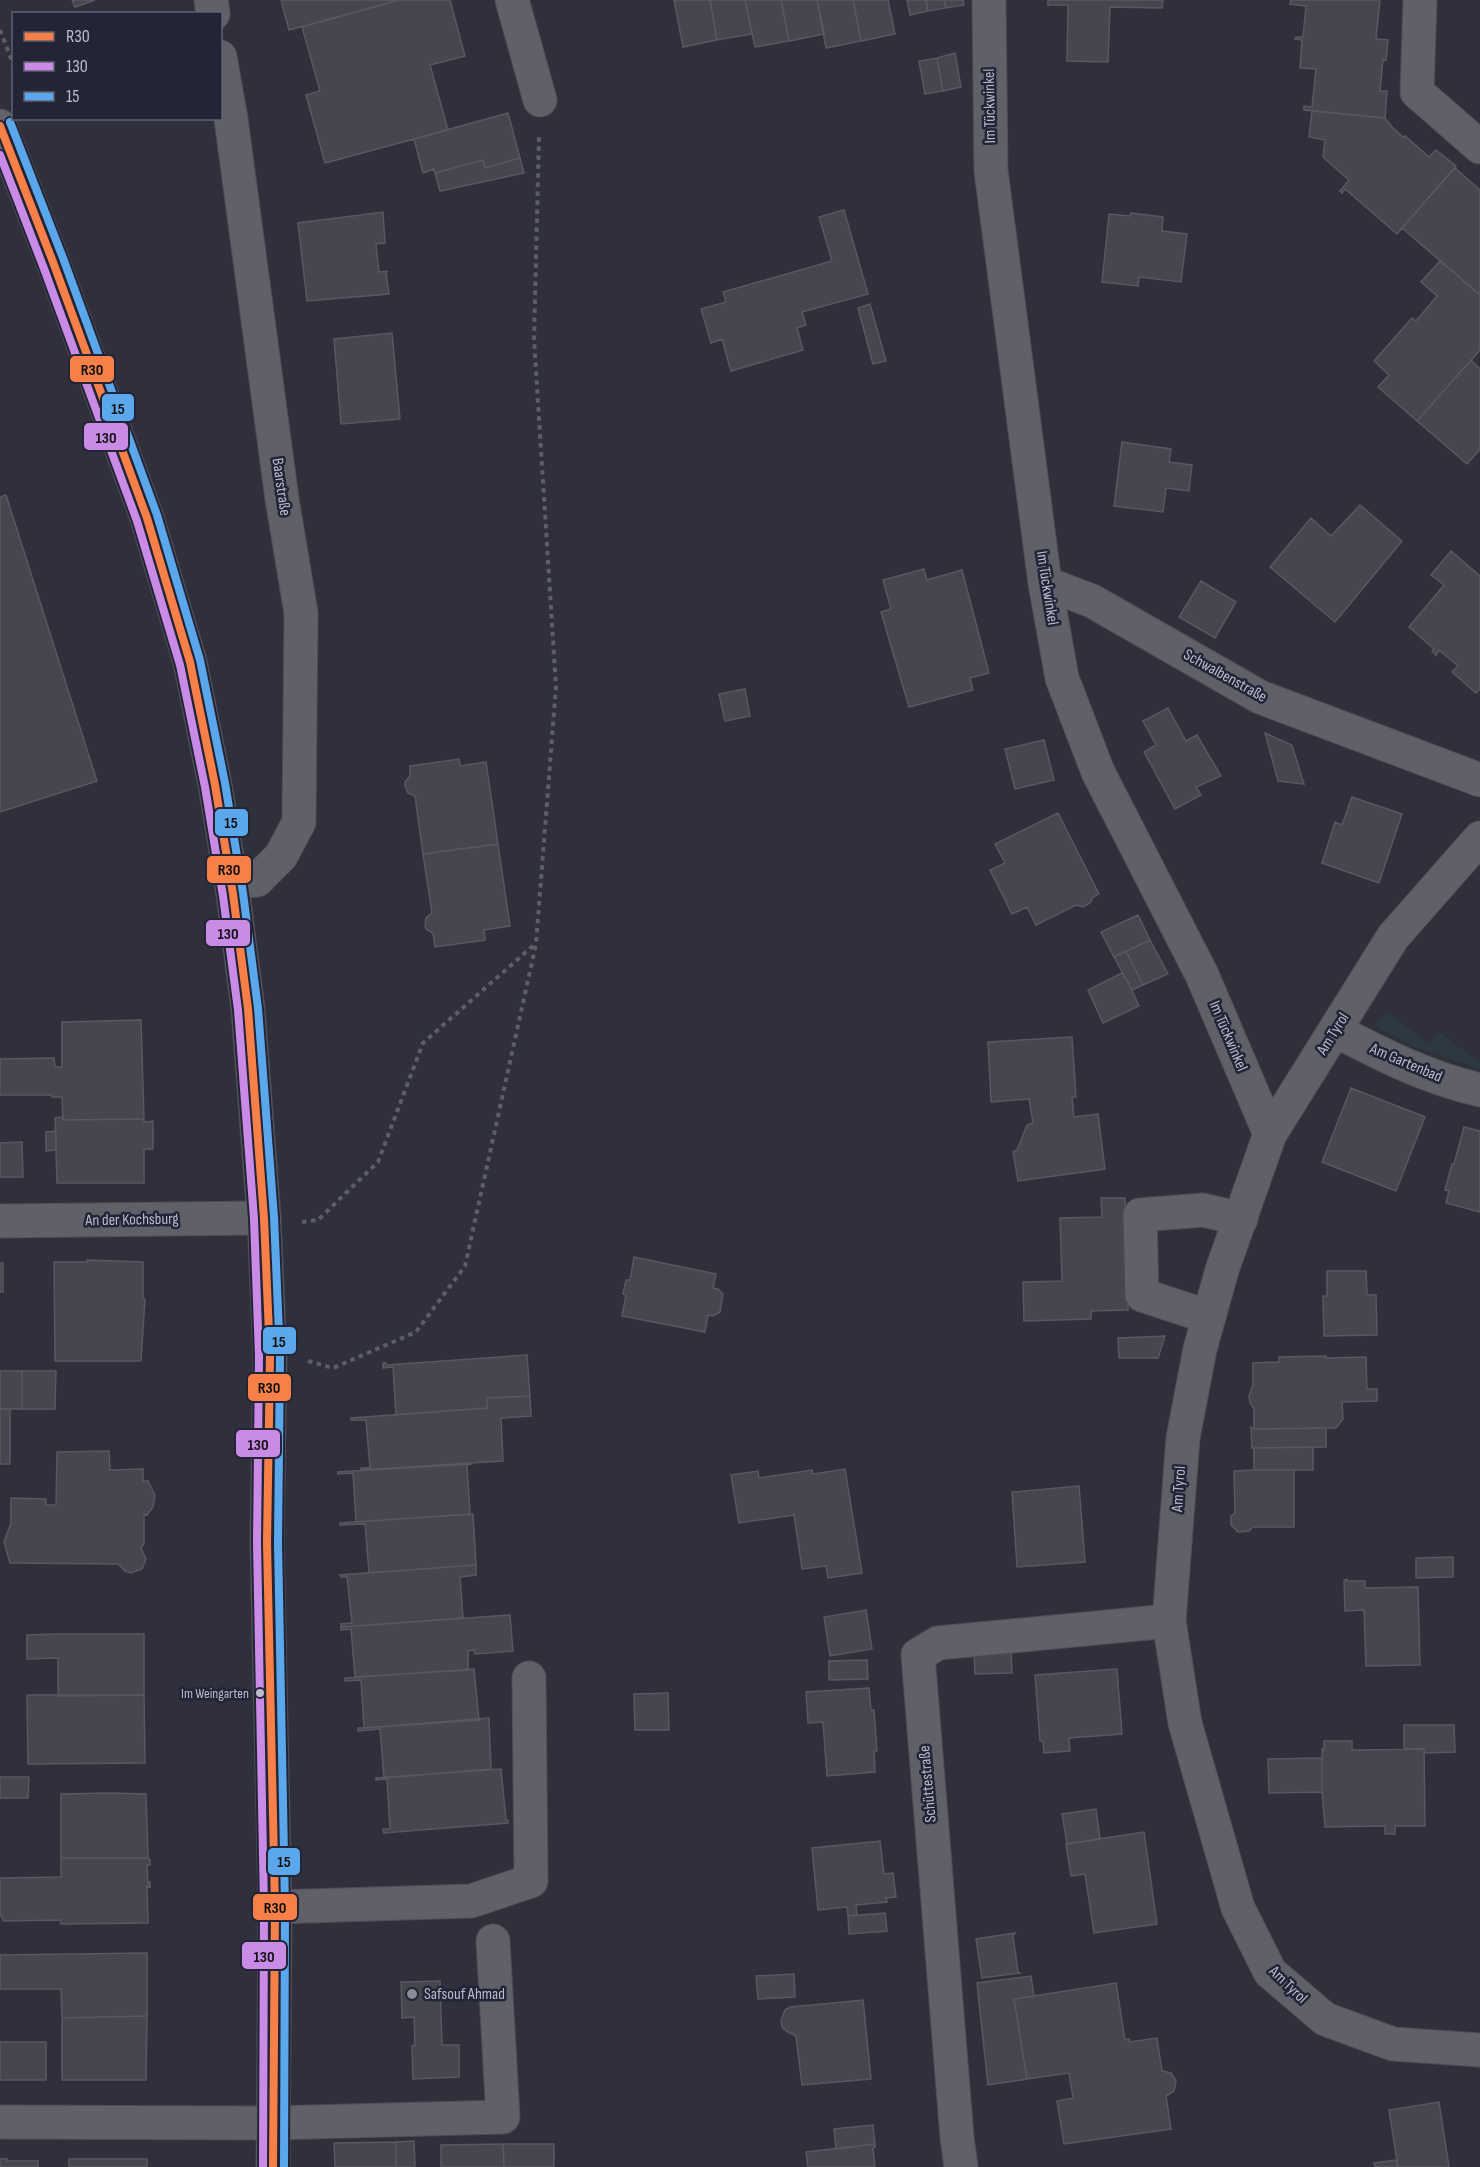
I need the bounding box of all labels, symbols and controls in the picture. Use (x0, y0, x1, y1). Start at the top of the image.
legend (12, 12, 222, 120)
text: R30 (66, 26, 90, 47)
text: 130 (66, 56, 88, 77)
street label: Im Tückwinkel (980, 68, 1000, 144)
text: 15 (66, 86, 80, 107)
line badge: R30 (69, 355, 115, 383)
text: R30 (81, 361, 103, 380)
line badge: 15 (101, 393, 135, 422)
text: 15 (111, 400, 125, 419)
line badge: 130 (83, 422, 129, 451)
text: 130 (95, 429, 117, 448)
street label: Baarstraße (268, 457, 294, 517)
street label: Im Tückwinkel (1032, 550, 1062, 626)
street label: Schwalbenstraße (1180, 645, 1270, 707)
line badge: 15 (214, 808, 249, 837)
text: 15 (224, 814, 238, 833)
line badge: R30 (206, 855, 252, 884)
text: R30 (218, 861, 240, 880)
line badge: 130 (205, 919, 251, 947)
text: 130 (217, 925, 239, 944)
street label: Im Tückwinkel (1205, 998, 1251, 1074)
street label: Am Tyrol (1312, 1009, 1353, 1059)
street label: Am Gartenbad (1366, 1039, 1445, 1087)
street label: An der Kochsburg (84, 1210, 179, 1230)
line badge: 15 (262, 1326, 297, 1355)
text: 15 (272, 1333, 286, 1352)
line badge: R30 (247, 1373, 292, 1402)
text: R30 (258, 1379, 280, 1398)
line badge: 130 (235, 1429, 281, 1458)
text: 130 (247, 1436, 269, 1455)
street label: Am Tyrol (1168, 1465, 1190, 1514)
place label: Im Weingarten (181, 1685, 249, 1702)
marker: Im Weingarten (254, 1687, 266, 1699)
street label: Schüttestraße (915, 1745, 941, 1823)
line badge: 15 (267, 1847, 301, 1876)
text: 15 (277, 1853, 291, 1872)
line badge: R30 (252, 1893, 298, 1921)
text: R30 (264, 1899, 286, 1918)
line badge: 130 (241, 1941, 287, 1970)
text: 130 (253, 1948, 275, 1967)
street label: Am Tyrol (1264, 1962, 1311, 2008)
place label: Safsouf Ahmad (424, 1985, 505, 2004)
marker: Safsouf Ahmad (405, 1987, 419, 2001)

